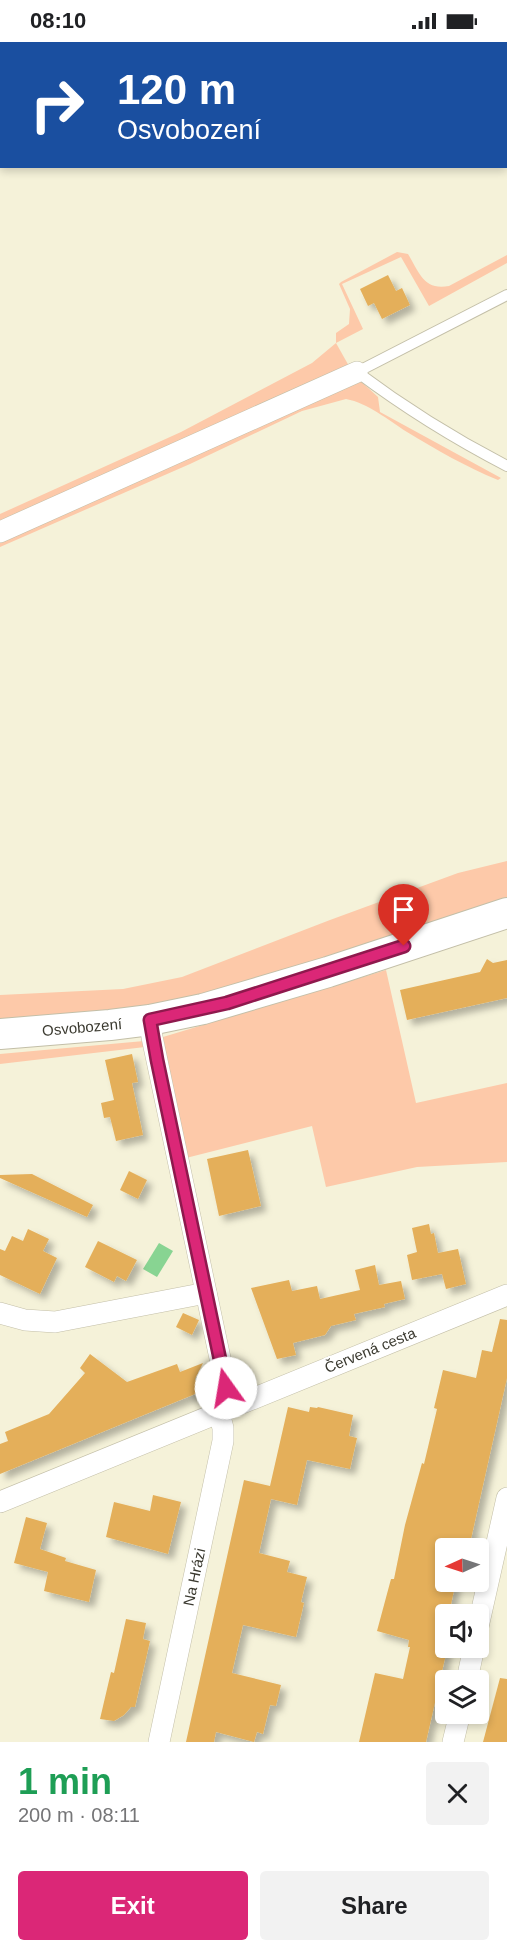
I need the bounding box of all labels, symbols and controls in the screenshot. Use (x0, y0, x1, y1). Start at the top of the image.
text: 08:10 (30, 8, 86, 33)
icon: right (18, 66, 96, 144)
text: 120 m (117, 66, 236, 113)
text: Osvobození (117, 115, 261, 145)
pin (378, 884, 429, 946)
icon: arrive (387, 893, 420, 926)
street label: Osvobození (41, 1015, 123, 1039)
street label: Červená cesta (322, 1324, 419, 1376)
position arrow (194, 1356, 258, 1420)
north arrow (435, 1538, 489, 1592)
map controls (435, 1538, 489, 1724)
street label: Na Hrázi (180, 1547, 208, 1607)
button: sound (435, 1604, 489, 1658)
button: layers (435, 1670, 489, 1724)
text: 1 min (18, 1761, 112, 1802)
button: close (426, 1762, 489, 1825)
text: 200 m · 08:11 (18, 1804, 140, 1826)
button: Exit (18, 1871, 248, 1940)
button: Share (260, 1871, 489, 1940)

